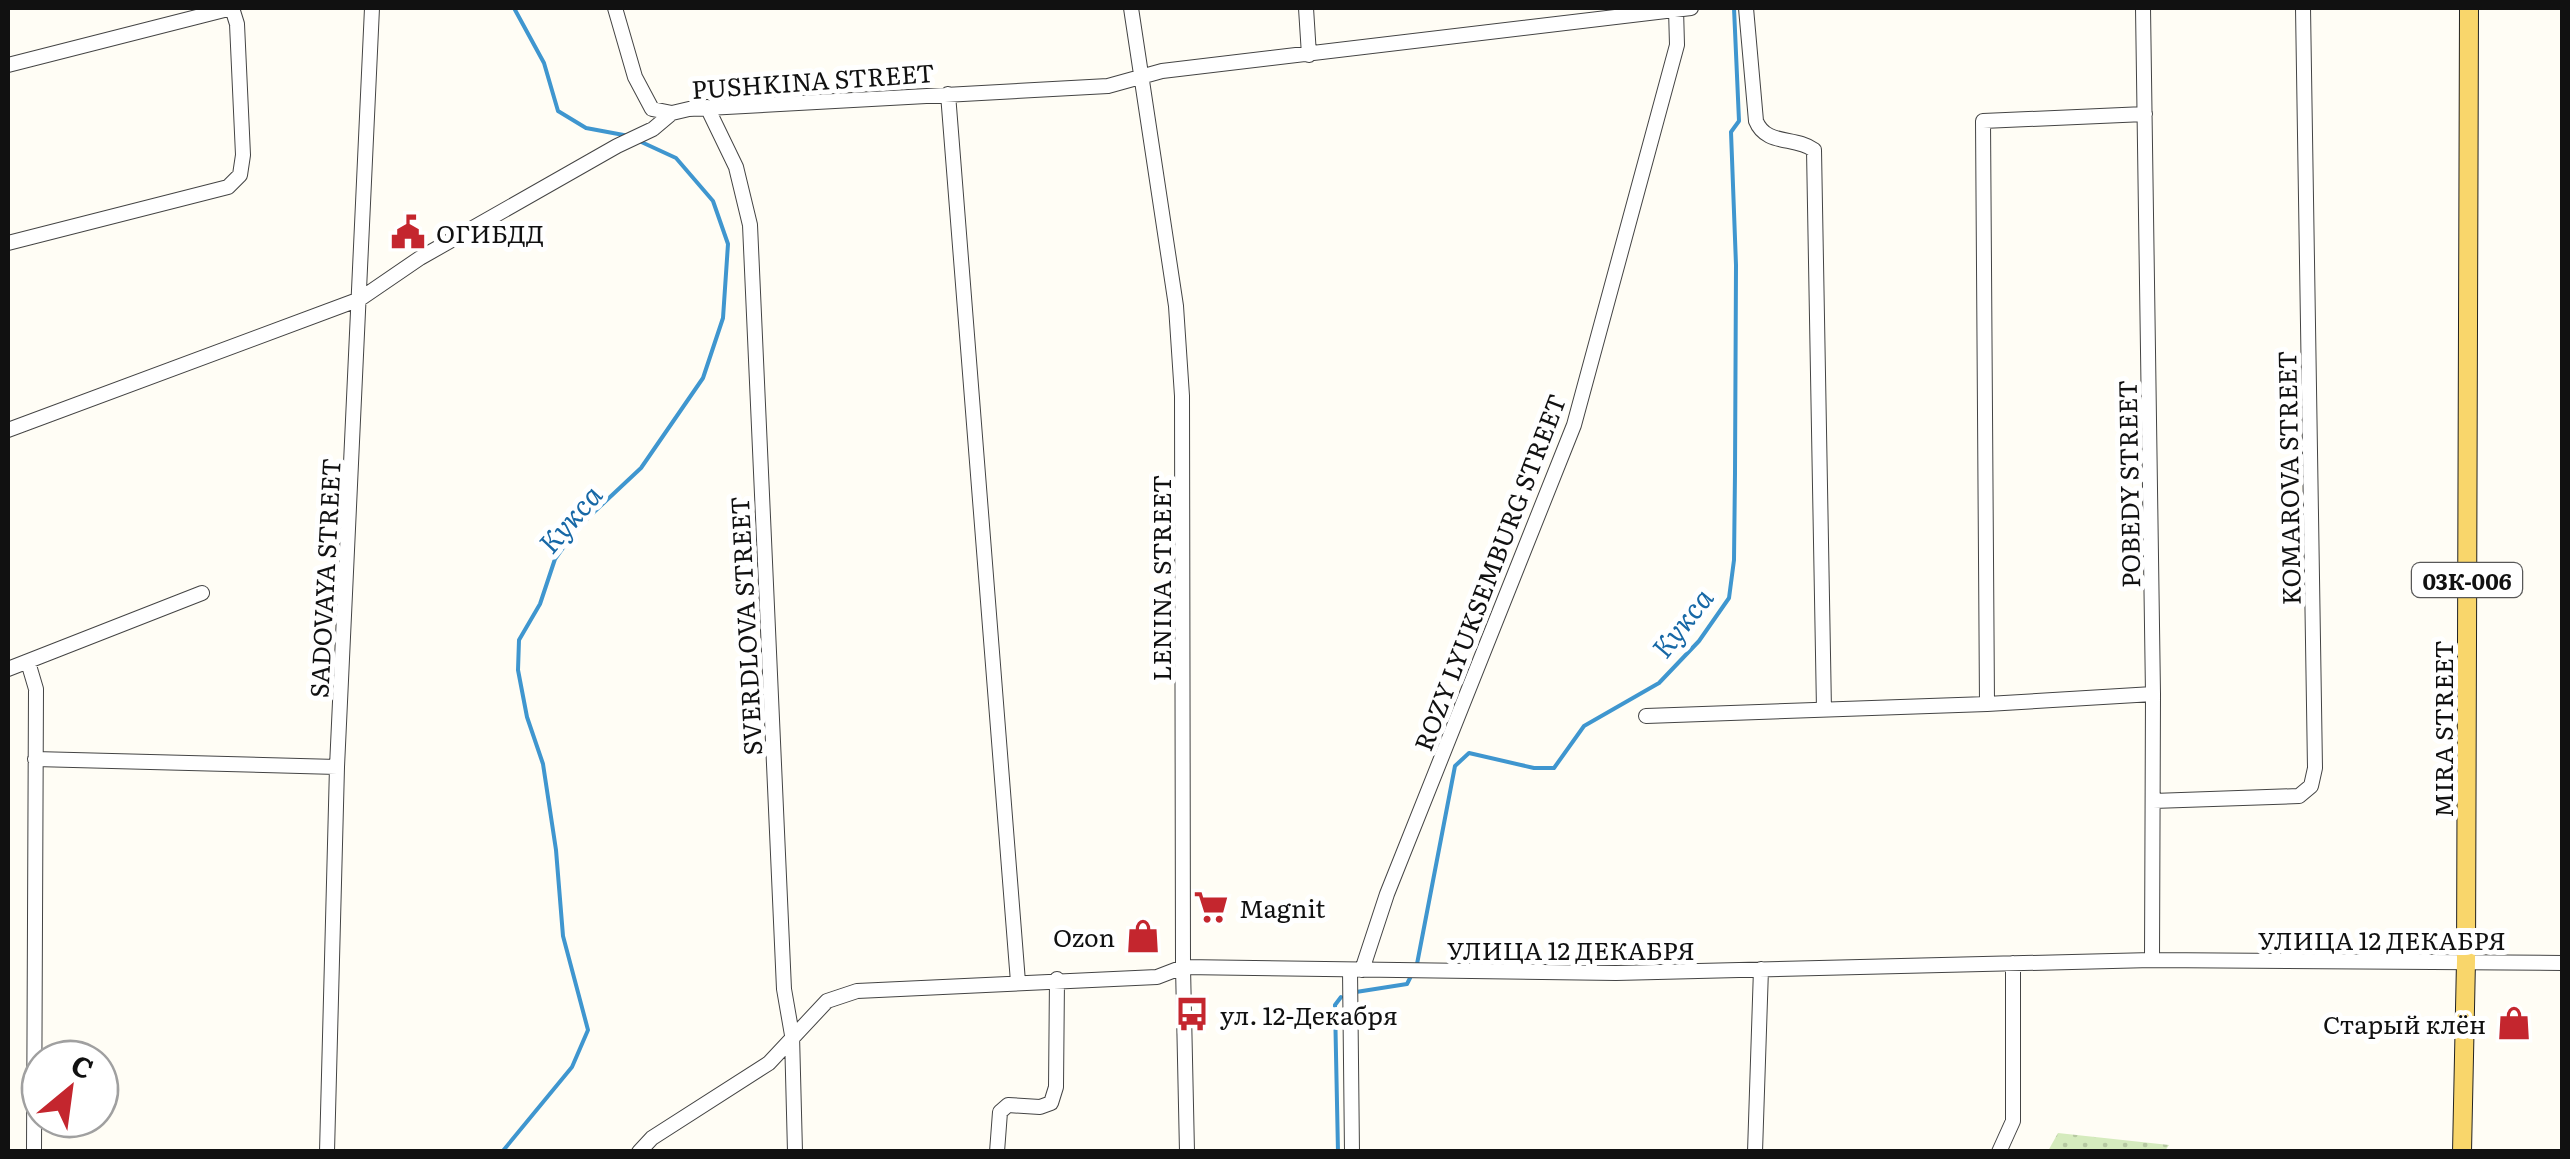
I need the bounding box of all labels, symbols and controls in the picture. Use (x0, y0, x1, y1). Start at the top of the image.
street label: PUSHKINA STREET (690, 53, 936, 107)
public building icon: ОГИБДД (389, 213, 427, 251)
place label: ОГИБДД (436, 214, 544, 251)
street label: KOMAROVA STREET (2267, 350, 2309, 606)
street label: POBEDY STREET (2108, 380, 2148, 588)
street label: ROZY LYUKSEMBURG STREET (1404, 388, 1574, 756)
street label: SADOVAYA STREET (299, 457, 349, 699)
water label: Кукса (527, 474, 611, 562)
street label: LENINA STREET (1142, 475, 1179, 681)
street label: SVERDLOVA STREET (720, 495, 770, 757)
road number: 03К-006 (2412, 563, 2522, 597)
water label: Кукса (1640, 578, 1722, 666)
street label: MIRA STREET (2424, 640, 2461, 818)
supermarket icon: Magnit (1192, 888, 1230, 926)
place label: Magnit (1239, 889, 1325, 926)
shop icon: Ozon (1124, 917, 1162, 955)
place label: Ozon (1053, 918, 1115, 955)
street label: УЛИЦА 12 ДЕКАБРЯ (2258, 921, 2506, 958)
street label: УЛИЦА 12 ДЕКАБРЯ (1447, 931, 1695, 968)
bus stop icon: ул. 12-Декабря (1173, 995, 1211, 1033)
place label: ул. 12-Декабря (1220, 996, 1398, 1033)
shop icon: Старый клён (2495, 1004, 2533, 1042)
place label: Старый клён (2323, 1005, 2486, 1042)
north arrow (20, 1039, 120, 1139)
text: С (64, 1042, 102, 1089)

